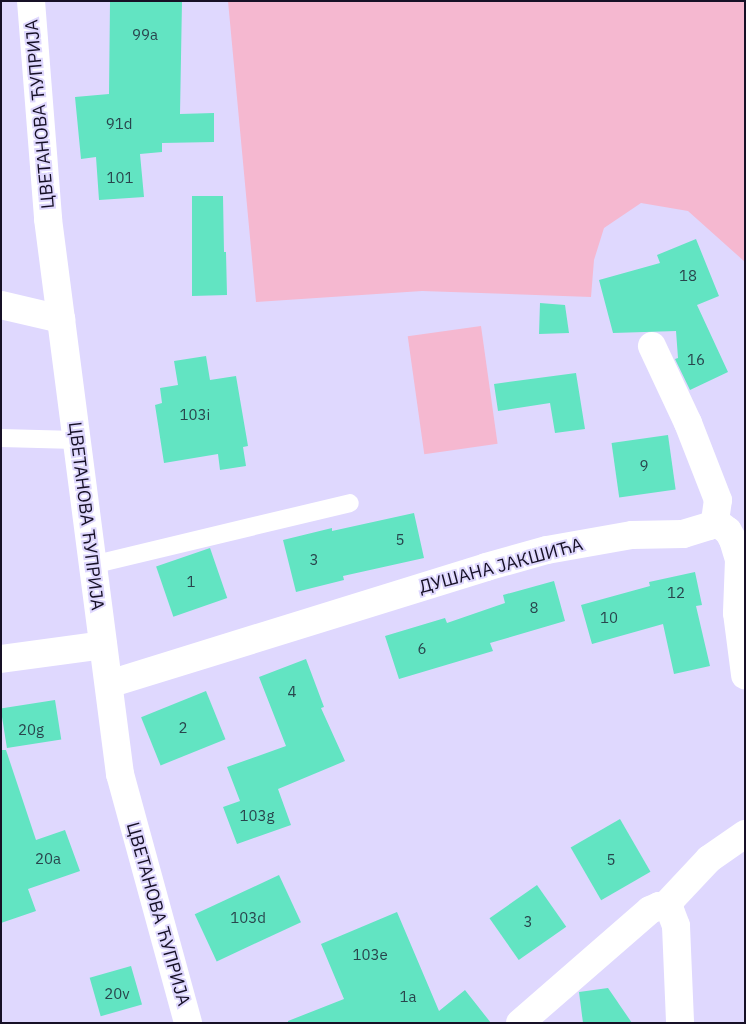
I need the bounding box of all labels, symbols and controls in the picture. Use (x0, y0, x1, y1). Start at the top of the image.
street label: ЦВЕТАНОВА ЋУПРИЈА (21, 18, 59, 210)
house number: 99a (132, 26, 158, 44)
house number: 91d (106, 115, 132, 133)
house number: 101 (107, 169, 133, 187)
house number: 18 (679, 267, 697, 285)
house number: 16 (687, 351, 705, 369)
house number: 103i (180, 406, 210, 424)
street label: ЦВЕТАНОВА ЋУПРИЈА (64, 420, 108, 612)
house number: 9 (640, 457, 648, 475)
house number: 5 (396, 531, 404, 549)
street label: ДУШАНА ЈАКШИЋА (417, 534, 585, 598)
house number: 3 (310, 551, 318, 569)
house number: 1 (187, 573, 195, 591)
house number: 12 (667, 584, 685, 602)
house number: 8 (530, 599, 538, 617)
house number: 10 (600, 609, 618, 627)
house number: 6 (418, 640, 426, 658)
house number: 4 (288, 683, 296, 701)
house number: 2 (179, 719, 187, 737)
house number: 20g (18, 721, 44, 739)
house number: 103g (240, 807, 274, 825)
street label: ЦВЕТАНОВА ЋУПРИЈА (121, 820, 195, 1008)
house number: 20a (35, 850, 61, 868)
house number: 5 (607, 851, 615, 869)
house number: 103d (230, 909, 266, 927)
house number: 3 (524, 913, 532, 931)
house number: 103e (352, 946, 388, 964)
house number: 20v (104, 985, 130, 1003)
house number: 1a (399, 988, 417, 1006)

